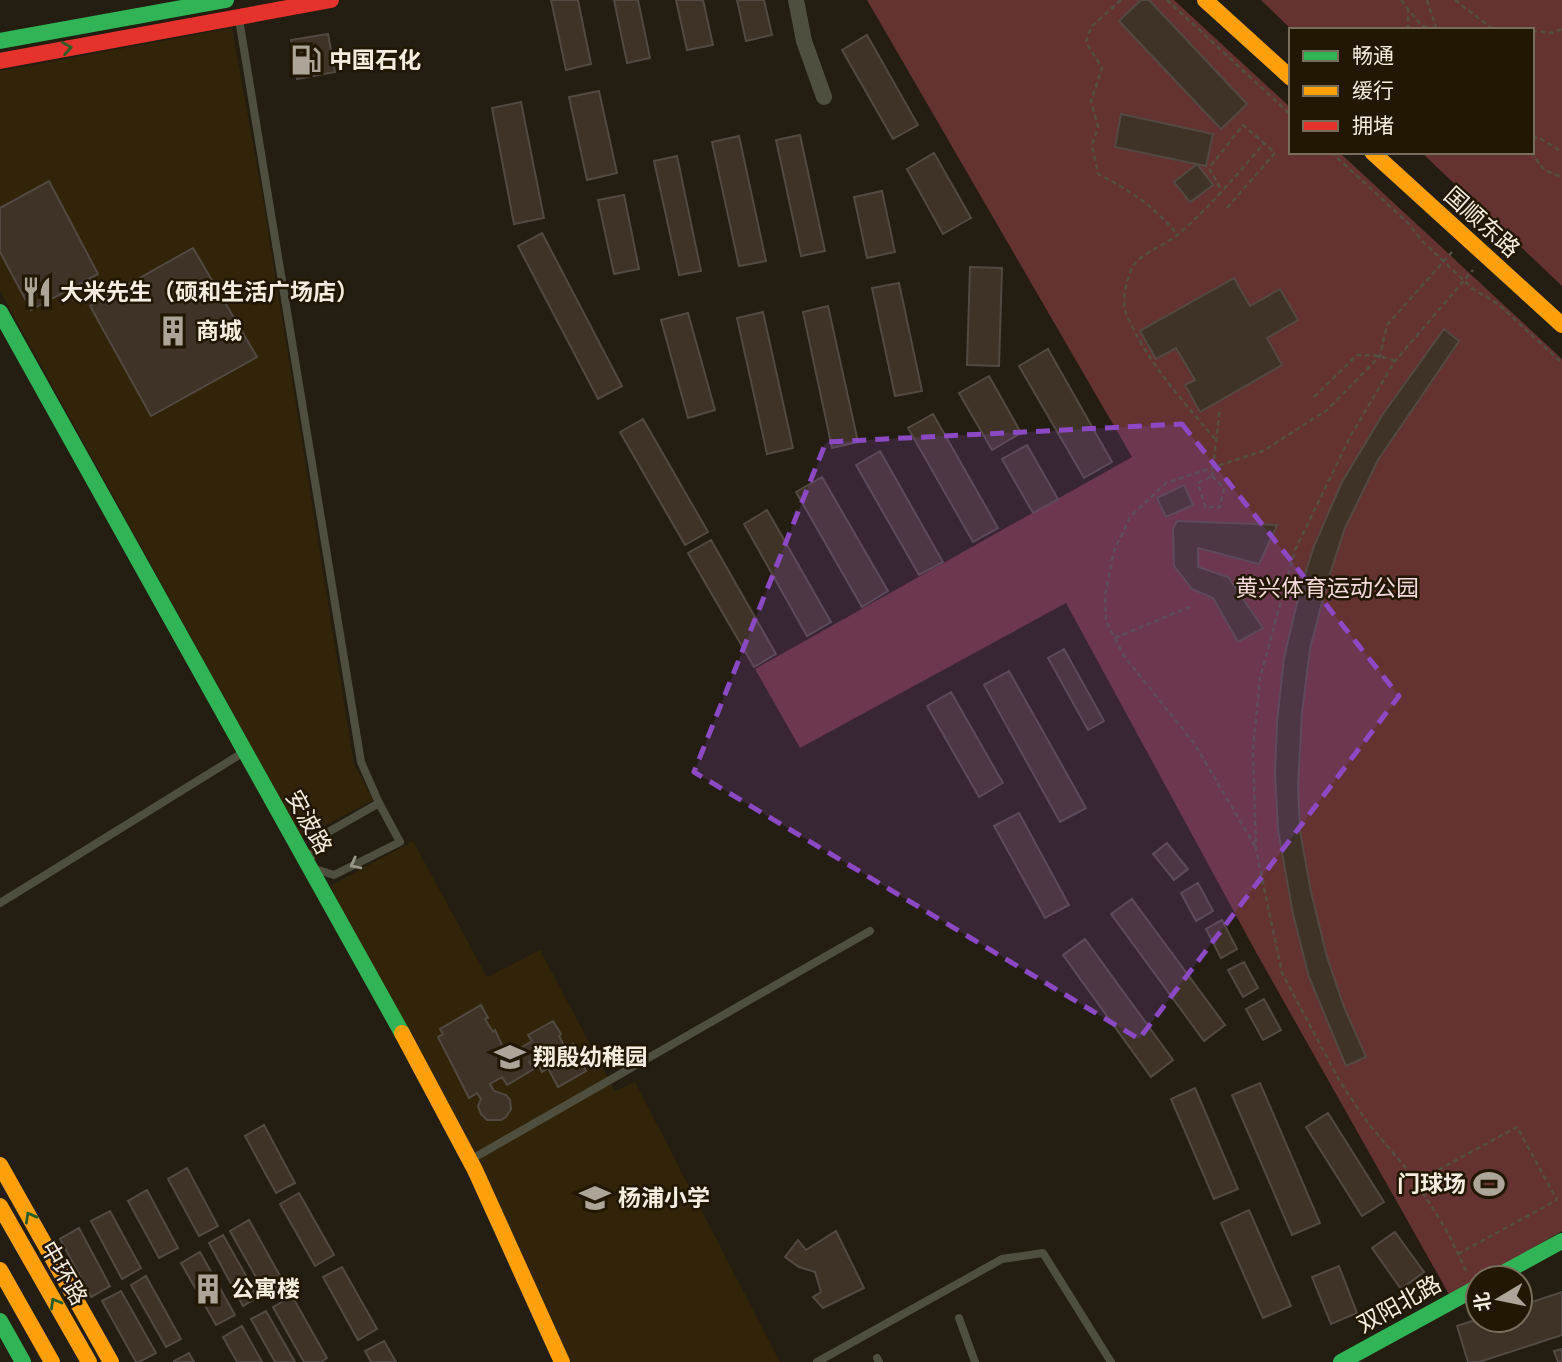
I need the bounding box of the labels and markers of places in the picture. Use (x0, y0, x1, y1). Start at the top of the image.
fuel station icon: 中国石化 (289, 43, 323, 77)
place label: 中国石化 (329, 44, 421, 76)
restaurant icon: 大米先生（硕和生活广场店） (20, 275, 54, 309)
place label: 大米先生（硕和生活广场店） (60, 276, 359, 308)
building icon: 商城 (156, 314, 190, 348)
place label: 商城 (196, 315, 242, 347)
school or university icon: 翔殷幼稚园 (493, 1040, 527, 1074)
place label: 翔殷幼稚园 (533, 1041, 648, 1073)
sports icon: 门球场 (1472, 1167, 1506, 1201)
place label: 门球场 (1397, 1168, 1466, 1200)
school or university icon: 杨浦小学 (578, 1181, 612, 1215)
place label: 杨浦小学 (618, 1182, 710, 1214)
building icon: 公寓楼 (191, 1272, 225, 1306)
place label: 公寓楼 (231, 1273, 300, 1305)

